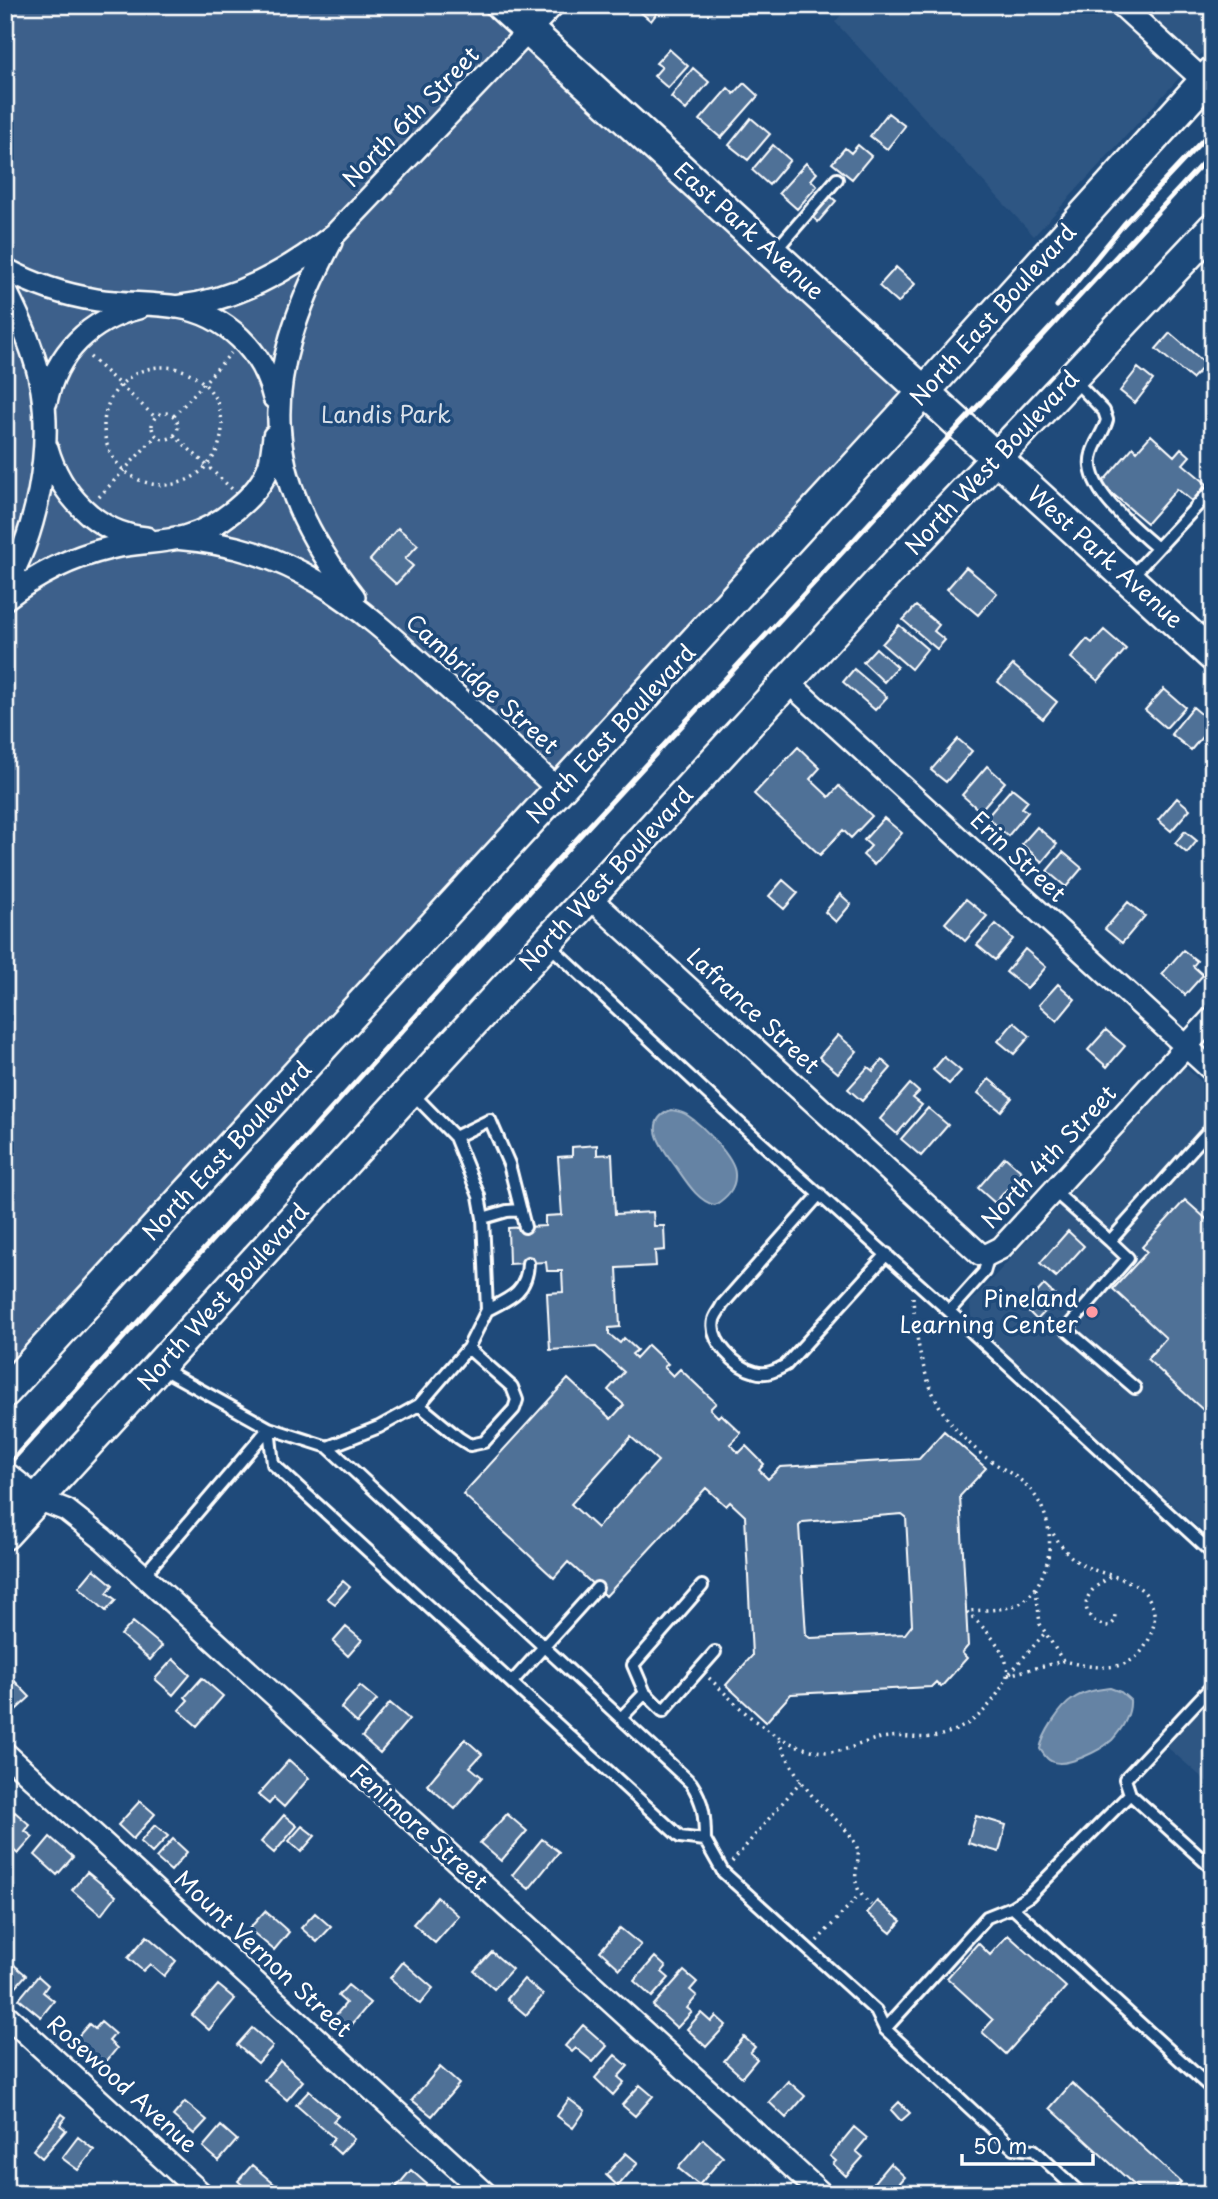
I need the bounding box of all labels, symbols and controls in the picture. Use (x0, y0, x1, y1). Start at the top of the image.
street label: North 6th Street (333, 38, 486, 194)
street label: East Park Avenue (667, 153, 833, 307)
street label: North East Boulevard (900, 215, 1083, 413)
street label: North West Boulevard (896, 362, 1086, 562)
park label: Landis Park (321, 396, 451, 431)
street label: West Park Avenue (1020, 476, 1192, 636)
street label: Cambridge Street (399, 604, 567, 761)
street label: North East Boulevard (517, 635, 703, 831)
street label: North West Boulevard (510, 778, 700, 978)
street label: Erin Street (963, 802, 1075, 909)
street label: Lafrance Street (679, 939, 829, 1081)
street label: North East Boulevard (133, 1052, 319, 1248)
street label: North 4th Street (972, 1076, 1124, 1236)
street label: North West Boulevard (128, 1194, 316, 1398)
place label: Pineland Learning Center (899, 1280, 1078, 1341)
marker: Pineland Learning Center (1084, 1304, 1100, 1320)
street label: Fenimore Street (343, 1754, 497, 1898)
street label: Mount Vernon Street (167, 1861, 361, 2045)
street label: Rosewood Avenue (40, 2006, 206, 2160)
scale bar (962, 2122, 1094, 2166)
text: 50 m (973, 2129, 1027, 2161)

